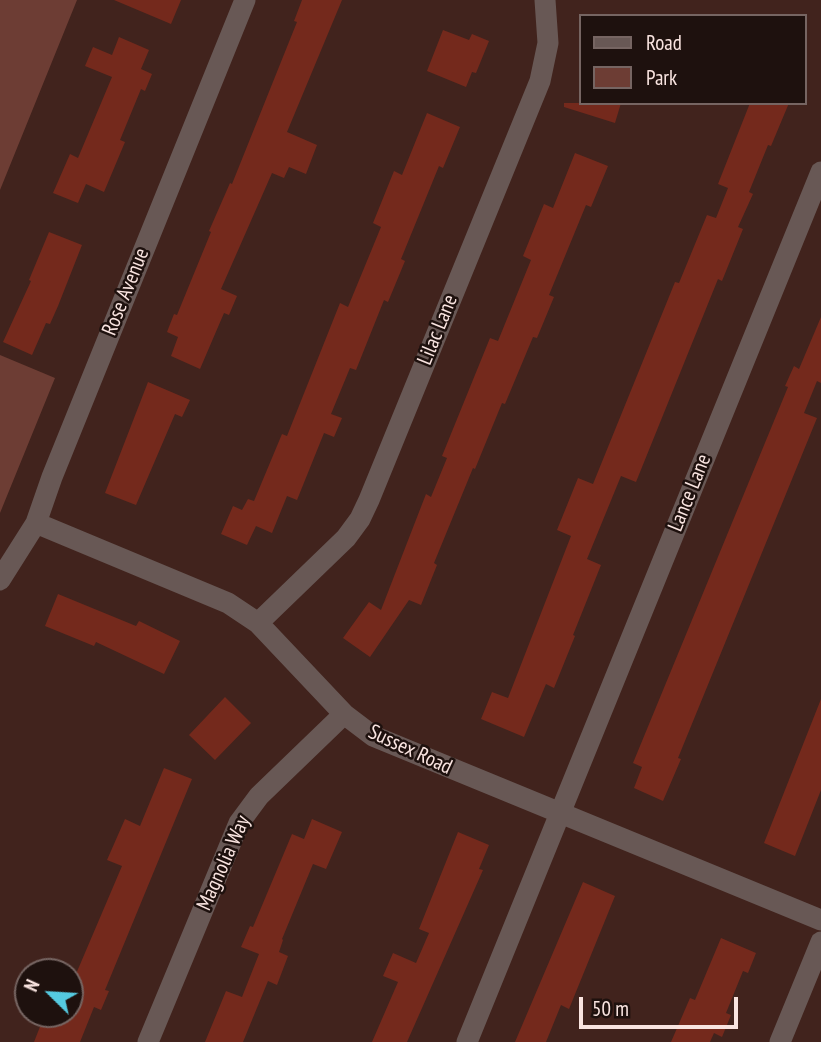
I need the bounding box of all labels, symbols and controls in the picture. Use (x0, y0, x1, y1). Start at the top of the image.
legend (580, 14, 807, 105)
text: Road (646, 29, 682, 56)
text: Park (646, 64, 677, 91)
street label: Rose Avenue (97, 245, 155, 339)
street label: Lilac Lane (413, 291, 463, 369)
street label: Lance Lane (663, 451, 717, 535)
street label: Sussex Road (364, 720, 456, 780)
street label: Magnolia Way (192, 812, 256, 914)
north arrow (14, 958, 84, 1028)
text: N (19, 976, 45, 995)
scale bar (583, 982, 742, 1026)
text: 50 m (592, 995, 629, 1022)

